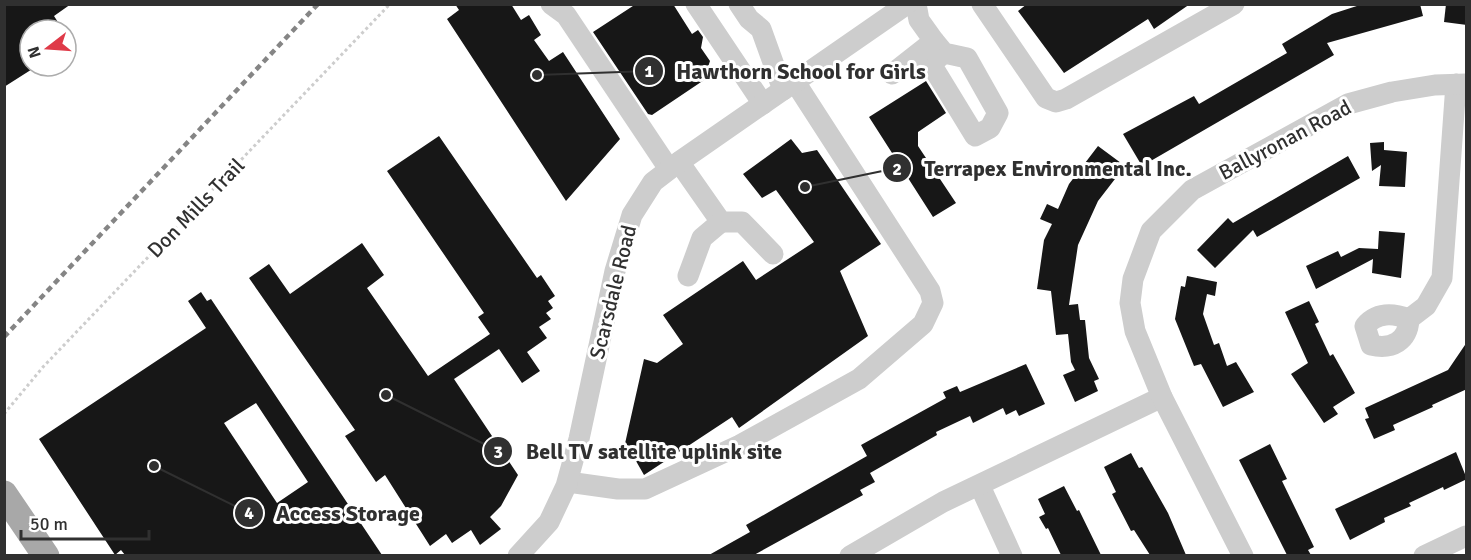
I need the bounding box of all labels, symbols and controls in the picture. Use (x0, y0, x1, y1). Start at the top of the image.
north arrow (18, 18, 78, 78)
text: N (23, 44, 46, 60)
callout: Hawthorn School for Girls (634, 51, 937, 91)
text: Hawthorn School for Girls (676, 58, 926, 85)
text: 1 (644, 60, 654, 82)
street label: Ballyronan Road (1214, 94, 1356, 186)
callout: Terrapex Environmental Inc. (882, 148, 1204, 188)
street label: Don Mills Trail (142, 153, 250, 263)
text: Terrapex Environmental Inc. (924, 155, 1192, 182)
text: 2 (892, 158, 902, 180)
street label: Scarsdale Road (584, 222, 642, 362)
callout: Bell TV satellite uplink site (483, 431, 794, 471)
text: Bell TV satellite uplink site (526, 438, 782, 465)
text: 3 (493, 441, 503, 463)
callout: Access Storage (234, 493, 432, 533)
text: Access Storage (276, 500, 420, 527)
text: 4 (244, 502, 254, 524)
scale bar (21, 503, 148, 541)
text: 50 m (30, 513, 68, 535)

